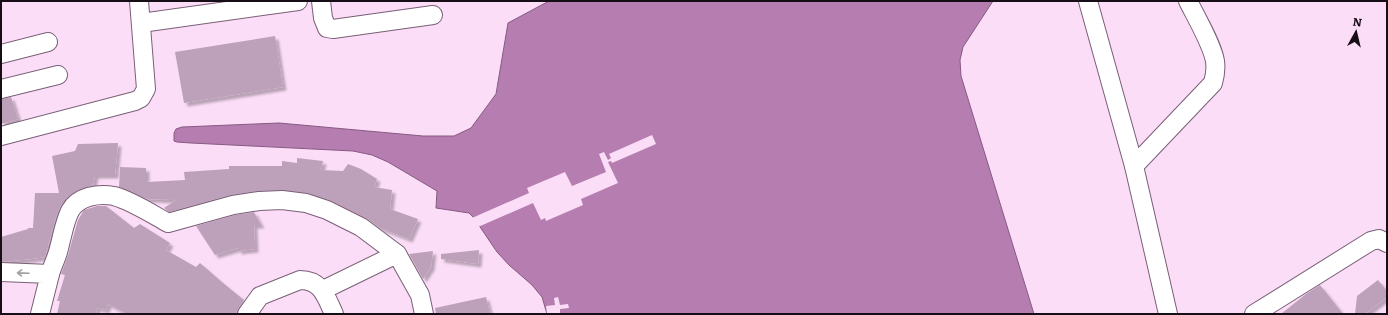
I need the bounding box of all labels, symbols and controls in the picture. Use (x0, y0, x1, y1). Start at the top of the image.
north arrow (1336, 12, 1376, 52)
text: N (1352, 13, 1363, 30)
one-way arrow (17, 270, 30, 277)

